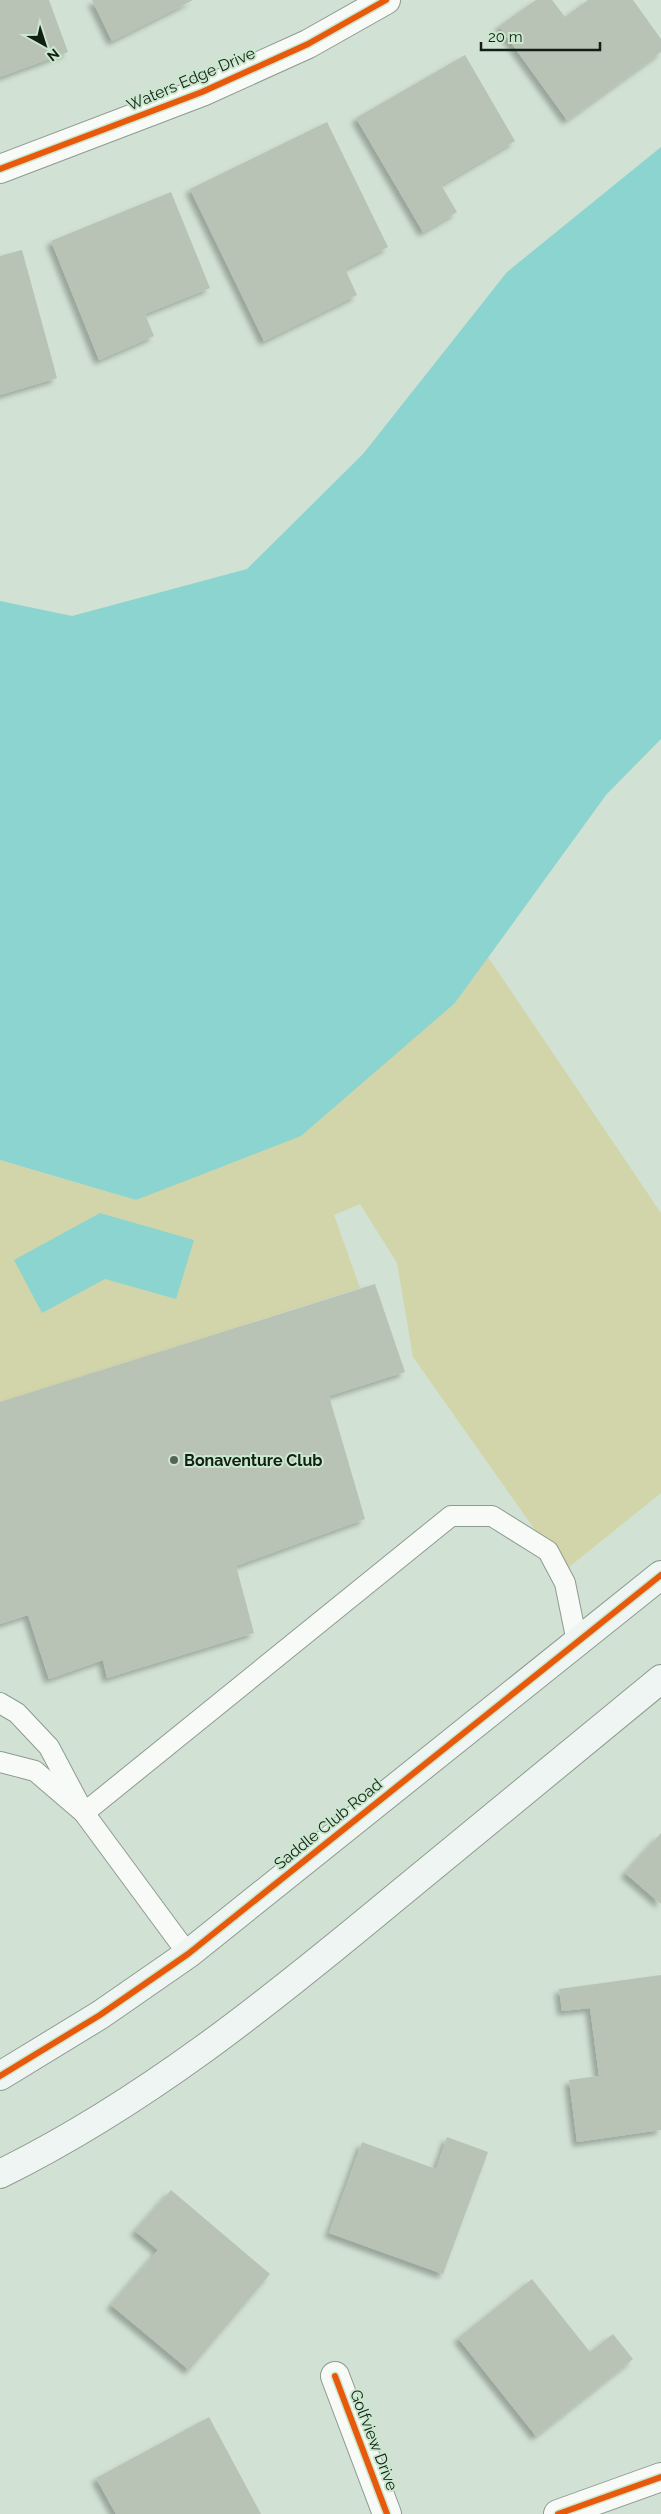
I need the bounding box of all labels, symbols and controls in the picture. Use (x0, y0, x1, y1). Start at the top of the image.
north arrow (20, 20, 70, 70)
scale bar (481, 20, 600, 52)
text: 20 m (488, 28, 523, 46)
street label: Waters Edge Drive (124, 43, 258, 115)
text: N (44, 46, 62, 65)
place label: Bonaventure Club (184, 1451, 322, 1470)
marker: Bonaventure Club (168, 1454, 180, 1466)
street label: Saddle Club Road (270, 1775, 386, 1873)
street label: Golfview Drive (346, 2387, 402, 2493)

